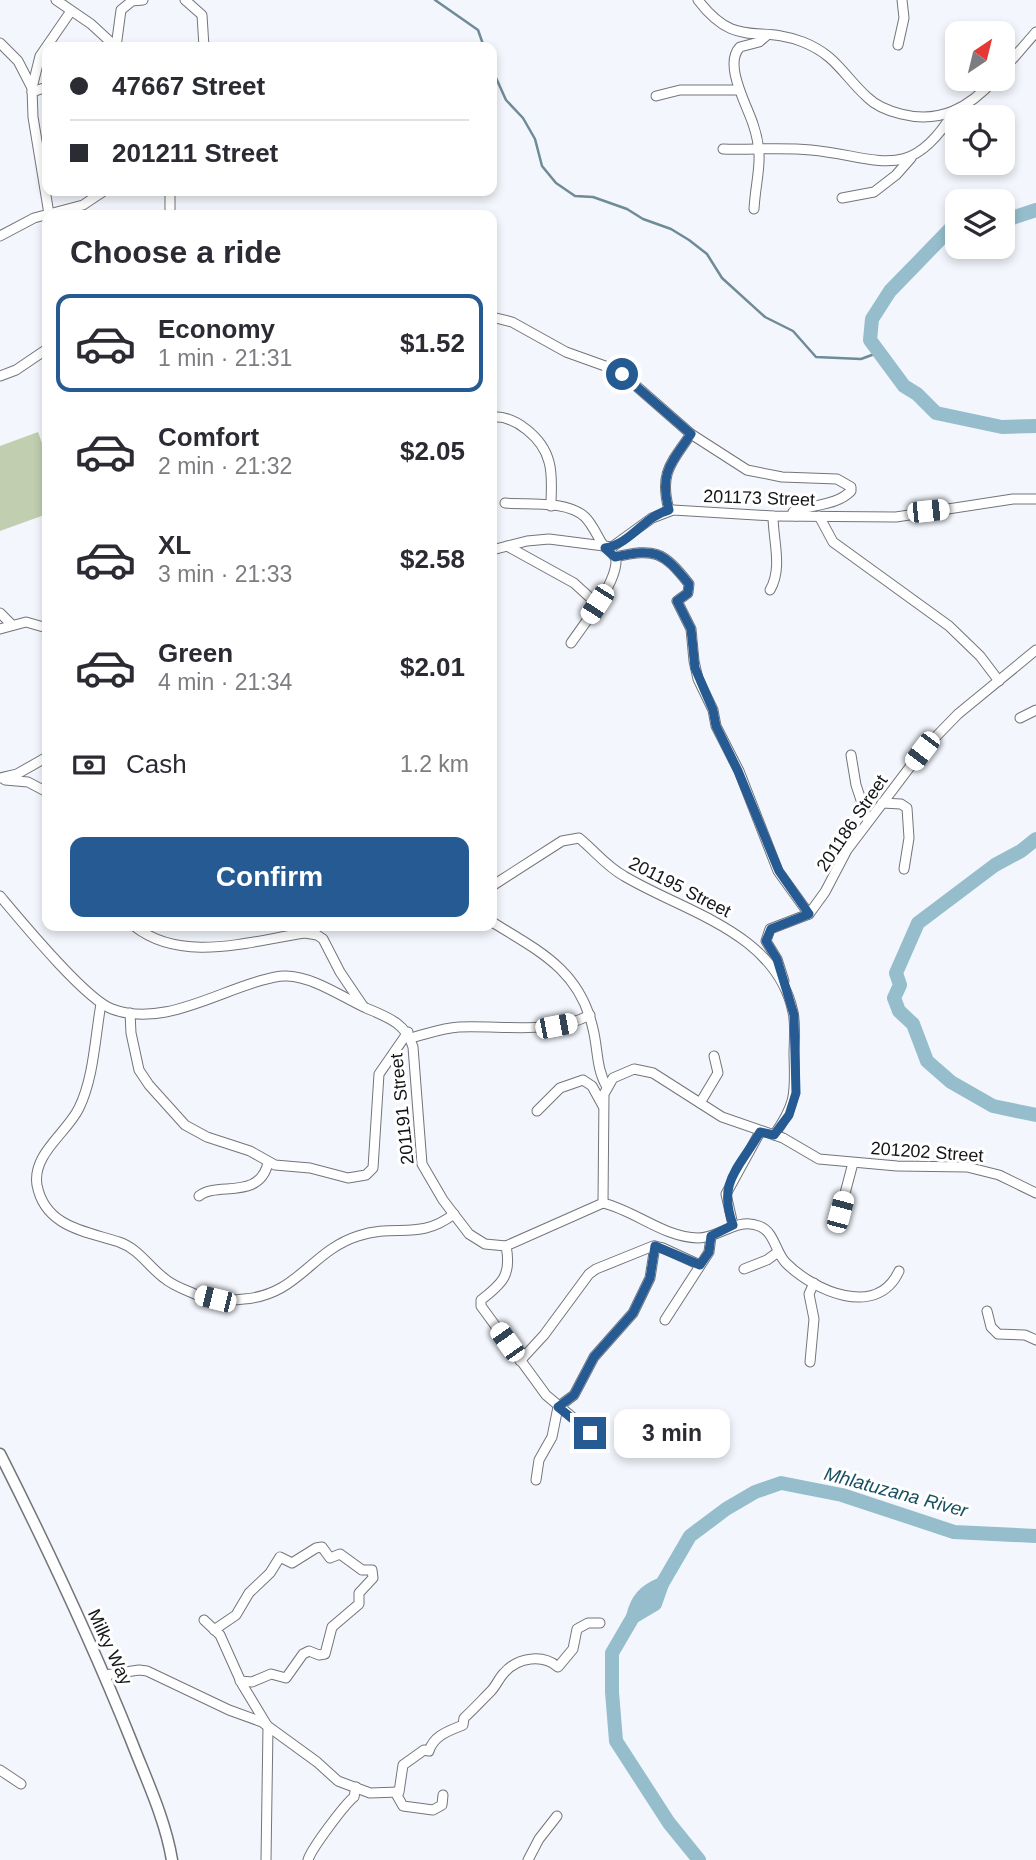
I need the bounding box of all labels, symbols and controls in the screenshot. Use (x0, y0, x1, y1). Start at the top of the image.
north arrow (945, 21, 1015, 91)
map controls (945, 21, 1015, 259)
text: 47667 Street (112, 71, 265, 101)
button: locate (945, 105, 1015, 175)
text: 201211 Street (112, 138, 278, 168)
button: layers (945, 189, 1015, 259)
text: Choose a ride (70, 234, 282, 270)
icon: car (74, 312, 137, 375)
text: Economy (158, 314, 275, 344)
text: $1.52 (400, 328, 465, 358)
text: 1 min · 21:31 (158, 345, 292, 371)
route start (606, 358, 638, 390)
icon: car (74, 420, 137, 483)
text: Comfort (158, 422, 259, 452)
text: $2.05 (400, 436, 465, 466)
text: 2 min · 21:32 (158, 453, 292, 479)
street label: 201173 Street (703, 486, 815, 510)
car (907, 498, 950, 524)
icon: car (74, 528, 137, 591)
text: XL (158, 530, 191, 560)
text: $2.58 (400, 544, 465, 574)
text: 3 min · 21:33 (158, 561, 292, 587)
car (577, 581, 618, 627)
icon: car (74, 636, 137, 699)
text: Green (158, 638, 233, 668)
text: $2.01 (400, 652, 465, 682)
text: 4 min · 21:34 (158, 669, 292, 695)
car (901, 728, 944, 774)
icon: cash (70, 746, 108, 784)
text: Cash (126, 749, 187, 779)
text: 1.2 km (400, 751, 469, 777)
street label: 201186 Street (812, 771, 892, 875)
button: Confirm (70, 837, 469, 917)
street label: 201195 Street (626, 853, 734, 921)
car (534, 1012, 579, 1040)
street label: 201191 Street (386, 1052, 418, 1166)
street label: 201202 Street (870, 1138, 984, 1166)
car (825, 1189, 856, 1235)
car (193, 1284, 238, 1314)
car (487, 1319, 528, 1365)
callout: 3 min (614, 1408, 730, 1458)
route end (574, 1417, 606, 1449)
text: 3 min (642, 1420, 702, 1446)
water label: Mhlatuzana River (822, 1463, 971, 1521)
street label: Milky Way (84, 1606, 136, 1688)

